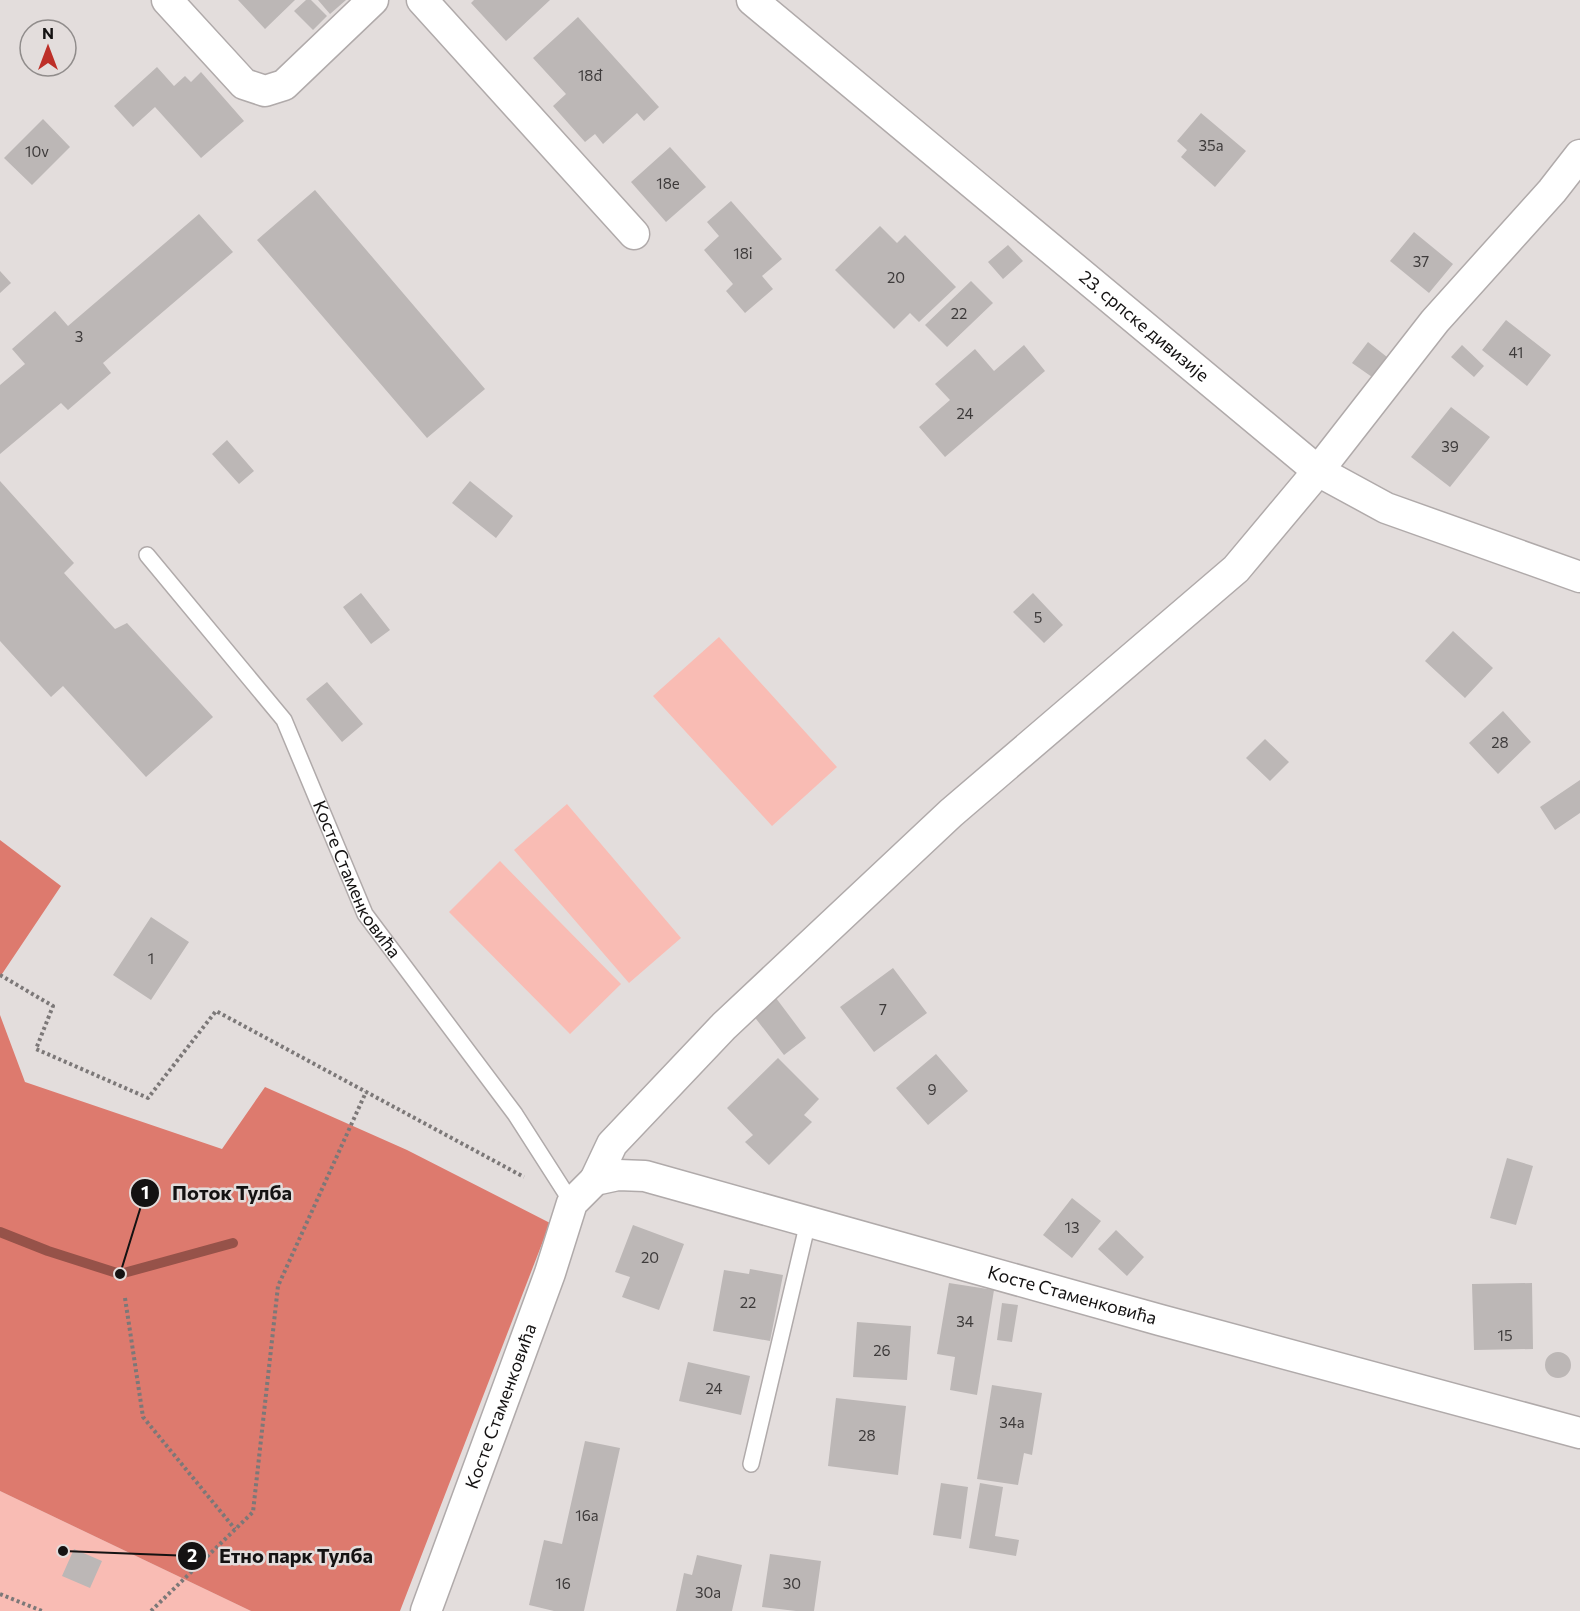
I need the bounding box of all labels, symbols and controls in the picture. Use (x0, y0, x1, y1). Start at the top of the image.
north arrow (18, 18, 78, 78)
text: N (42, 23, 54, 42)
house number: 18đ (578, 66, 603, 84)
house number: 35a (1198, 136, 1224, 154)
house number: 10v (25, 142, 49, 160)
house number: 18e (656, 174, 680, 192)
house number: 18i (733, 244, 753, 262)
house number: 37 (1413, 252, 1429, 270)
street label: 23. српске дивизије (1075, 265, 1214, 386)
house number: 20 (887, 268, 905, 286)
house number: 22 (951, 304, 967, 322)
house number: 3 (75, 327, 83, 345)
house number: 41 (1509, 343, 1523, 361)
house number: 24 (956, 404, 974, 422)
house number: 39 (1441, 437, 1459, 455)
house number: 5 (1034, 608, 1042, 626)
house number: 28 (1491, 733, 1509, 751)
street label: Косте Стаменковића (309, 797, 406, 962)
house number: 1 (148, 949, 154, 967)
house number: 7 (879, 1000, 887, 1018)
house number: 9 (927, 1080, 937, 1098)
callout: Поток Тулба (130, 1174, 304, 1212)
text: Поток Тулба (172, 1180, 292, 1204)
text: 1 (141, 1181, 149, 1203)
house number: 13 (1065, 1218, 1079, 1236)
house number: 20 (641, 1248, 659, 1266)
street label: Косте Стаменковића (985, 1260, 1159, 1329)
house number: 22 (740, 1293, 756, 1311)
house number: 34 (956, 1312, 974, 1330)
street label: Косте Стаменковића (460, 1320, 541, 1492)
house number: 15 (1497, 1326, 1513, 1344)
house number: 26 (873, 1341, 891, 1359)
house number: 24 (705, 1379, 723, 1397)
house number: 34a (999, 1413, 1025, 1431)
house number: 28 (858, 1426, 876, 1444)
house number: 16a (575, 1506, 599, 1524)
callout: Етно парк Тулба (177, 1537, 385, 1575)
text: Етно парк Тулба (219, 1543, 373, 1567)
text: 2 (187, 1544, 197, 1566)
house number: 16 (555, 1574, 571, 1592)
house number: 30 (783, 1574, 801, 1592)
house number: 30a (695, 1583, 721, 1601)

